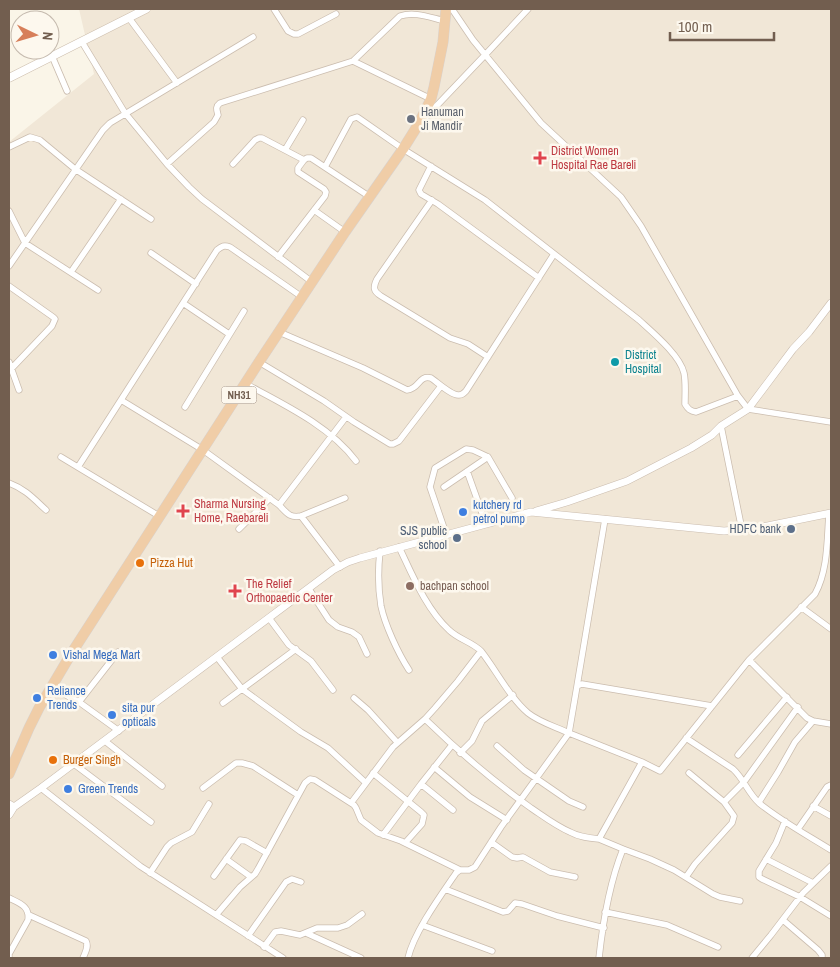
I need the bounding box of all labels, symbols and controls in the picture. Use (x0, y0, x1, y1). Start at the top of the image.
north arrow (10, 10, 60, 60)
scale bar (670, 10, 774, 42)
text: 100 m (678, 16, 712, 37)
text: N (39, 31, 57, 41)
place label: Hanuman Ji Mandir (421, 104, 464, 134)
marker: Hanuman Ji Mandir (405, 113, 417, 125)
place label: District Women Hospital Rae Bareli (551, 143, 636, 173)
marker: District Women Hospital Rae Bareli (533, 151, 547, 165)
place label: District Hospital (625, 347, 661, 377)
marker: District Hospital (609, 356, 621, 368)
road number: NH31 (222, 386, 256, 404)
place label: Sharma Nursing Home, Raebareli (194, 496, 268, 526)
place label: kutchery rd petrol pump (473, 497, 525, 527)
marker: Sharma Nursing Home, Raebareli (176, 504, 190, 518)
marker: kutchery rd petrol pump (457, 506, 469, 518)
place label: HDFC bank (730, 521, 781, 537)
place label: SJS public school (400, 523, 447, 553)
marker: HDFC bank (785, 523, 797, 535)
marker: SJS public school (451, 532, 463, 544)
place label: Pizza Hut (150, 555, 193, 571)
marker: Pizza Hut (134, 557, 146, 569)
place label: The Relief Orthopaedic Center (246, 576, 333, 606)
place label: bachpan school (420, 578, 489, 594)
marker: bachpan school (404, 580, 416, 592)
marker: The Relief Orthopaedic Center (228, 584, 242, 598)
place label: Vishal Mega Mart (63, 647, 140, 663)
marker: Vishal Mega Mart (47, 649, 59, 661)
place label: Reliance Trends (47, 683, 86, 713)
marker: Reliance Trends (31, 692, 43, 704)
place label: sita pur opticals (122, 700, 156, 730)
marker: sita pur opticals (106, 709, 118, 721)
place label: Burger Singh (63, 752, 121, 768)
marker: Burger Singh (47, 754, 59, 766)
place label: Green Trends (78, 781, 138, 797)
marker: Green Trends (62, 783, 74, 795)

